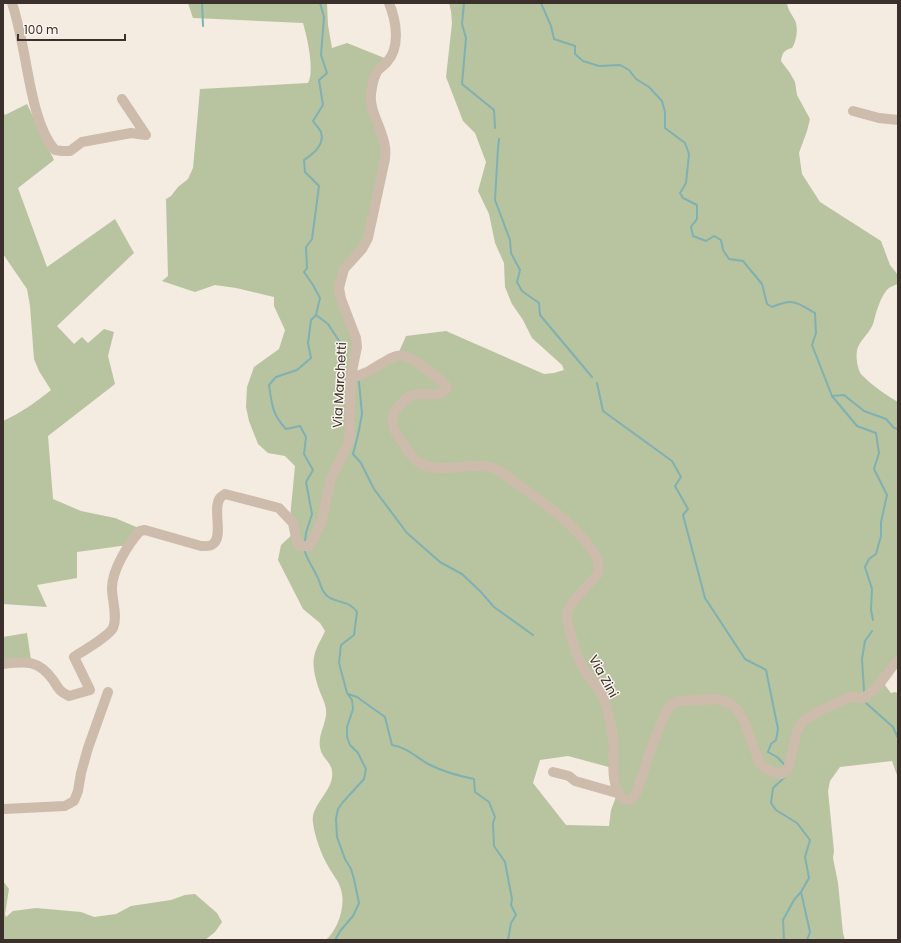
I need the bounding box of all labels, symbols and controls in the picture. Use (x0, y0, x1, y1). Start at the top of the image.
scale bar (18, 16, 125, 42)
text: 100 m (24, 21, 58, 38)
street label: Via Marchetti (328, 342, 351, 428)
street label: Via Zini (584, 652, 623, 701)

